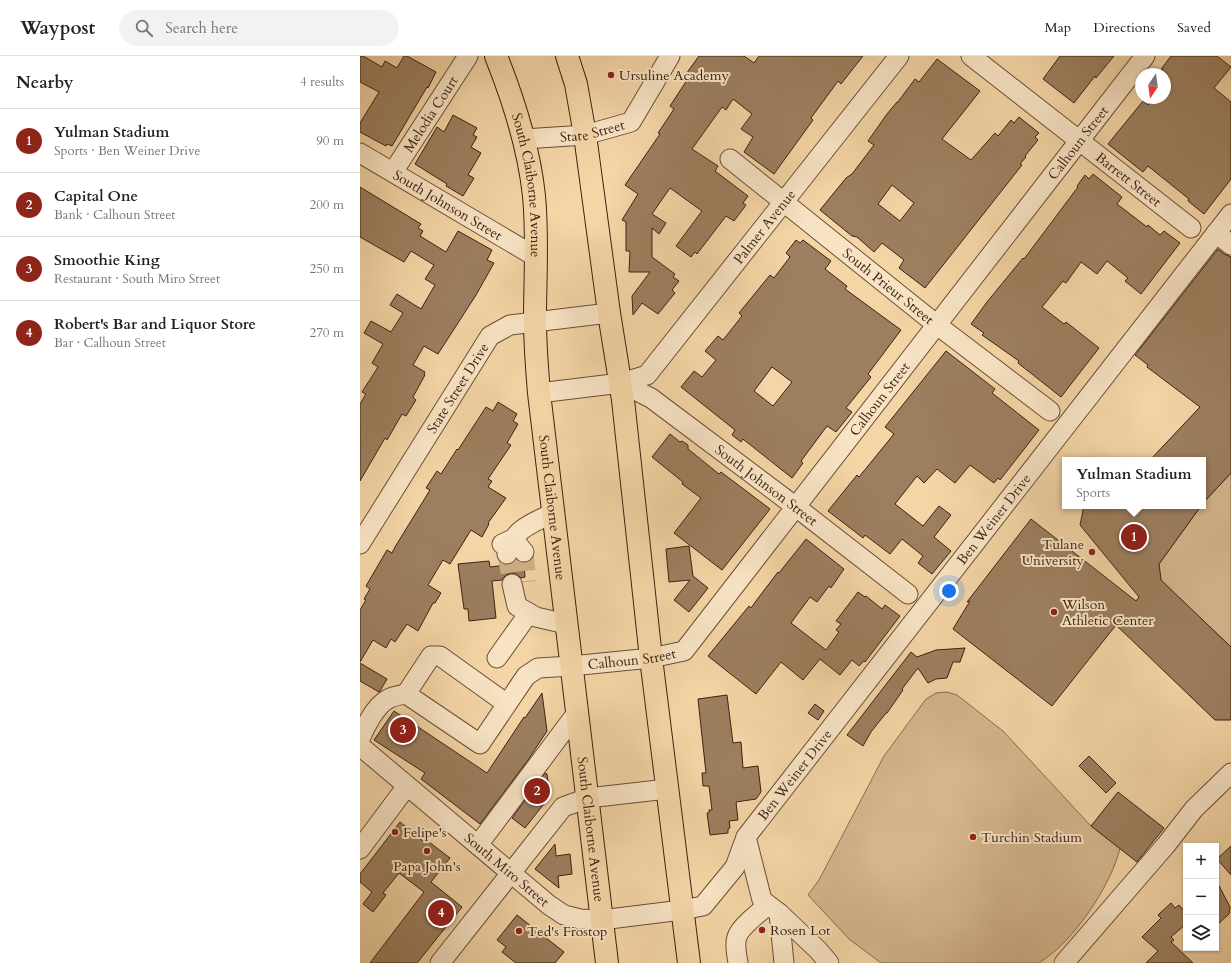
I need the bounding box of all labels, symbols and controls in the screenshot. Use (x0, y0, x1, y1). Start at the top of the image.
search box (119, 10, 399, 46)
text: Waypost (20, 15, 95, 41)
icon: search (133, 17, 155, 39)
text: Search here (165, 18, 238, 38)
text: Map (1045, 18, 1071, 37)
text: Directions (1093, 18, 1155, 37)
text: Saved (1177, 18, 1211, 37)
place label: Ursuline Academy (619, 66, 730, 85)
north arrow (1135, 68, 1171, 104)
marker: Ursuline Academy (606, 70, 616, 80)
text: Nearby (16, 71, 73, 94)
street label: Melodia Court (399, 72, 463, 156)
text: 4 results (300, 73, 344, 91)
street label: Calhoun Street (1044, 102, 1113, 184)
street label: South Claiborne Avenue (507, 111, 545, 258)
street label: State Street (559, 115, 627, 147)
text: Yulman Stadium (54, 122, 169, 142)
text: 1 (26, 132, 32, 150)
text: 90 m (316, 132, 344, 150)
text: Sports · Ben Weiner Drive (54, 142, 200, 160)
street label: Barrett Street (1091, 148, 1165, 212)
street label: South Johnson Street (389, 166, 506, 245)
street label: Palmer Avenue (729, 185, 800, 268)
text: Capital One (54, 186, 138, 206)
text: 2 (26, 196, 32, 214)
text: 200 m (310, 196, 344, 214)
text: Bank · Calhoun Street (54, 206, 175, 224)
street label: South Prieur Street (838, 244, 938, 329)
text: Smoothie King (54, 250, 160, 270)
text: 3 (26, 260, 32, 278)
text: 250 m (310, 260, 344, 278)
text: Restaurant · South Miro Street (54, 270, 220, 288)
text: Robert's Bar and Liquor Store (54, 314, 256, 334)
text: 4 (26, 324, 32, 342)
text: 270 m (310, 324, 344, 342)
text: Bar · Calhoun Street (54, 334, 166, 352)
street label: State Street Drive (422, 339, 493, 437)
street label: Calhoun Street (845, 358, 915, 440)
street label: South Claiborne Avenue (534, 434, 570, 581)
street label: South Johnson Street (711, 440, 822, 531)
popup (1062, 457, 1206, 509)
text: Yulman Stadium (1076, 464, 1192, 484)
street label: Ben Weiner Drive (953, 470, 1035, 569)
text: Sports (1076, 484, 1110, 502)
pin: 1 (1121, 522, 1147, 552)
place label: Tulane University (1022, 535, 1085, 570)
marker: Tulane University (1087, 547, 1097, 557)
your location (939, 581, 959, 601)
place label: Wilson Athletic Center (1061, 595, 1154, 630)
marker: Wilson Athletic Center (1049, 607, 1059, 617)
street label: Calhoun Street (587, 644, 678, 674)
pin: 3 (390, 715, 416, 745)
street label: Ben Weiner Drive (754, 725, 836, 824)
street label: South Claiborne Avenue (572, 756, 609, 903)
pin: 2 (524, 776, 550, 806)
place label: Felipe's (403, 823, 447, 842)
marker: Felipe's (390, 827, 400, 837)
place label: Turchin Stadium (981, 828, 1082, 847)
street label: South Miro Street (460, 829, 554, 912)
marker: Turchin Stadium (968, 832, 978, 842)
map controls (1183, 843, 1219, 951)
button: + (1183, 843, 1219, 879)
marker: Papa John's (422, 846, 432, 856)
place label: Papa John's (393, 857, 461, 876)
button: − (1183, 879, 1219, 915)
pin: 4 (428, 898, 454, 928)
button: layers (1183, 915, 1219, 951)
place label: Rosen Lot (770, 921, 831, 940)
place label: Ted's Frostop (527, 922, 607, 941)
marker: Rosen Lot (757, 925, 767, 935)
marker: Ted's Frostop (514, 926, 524, 936)

